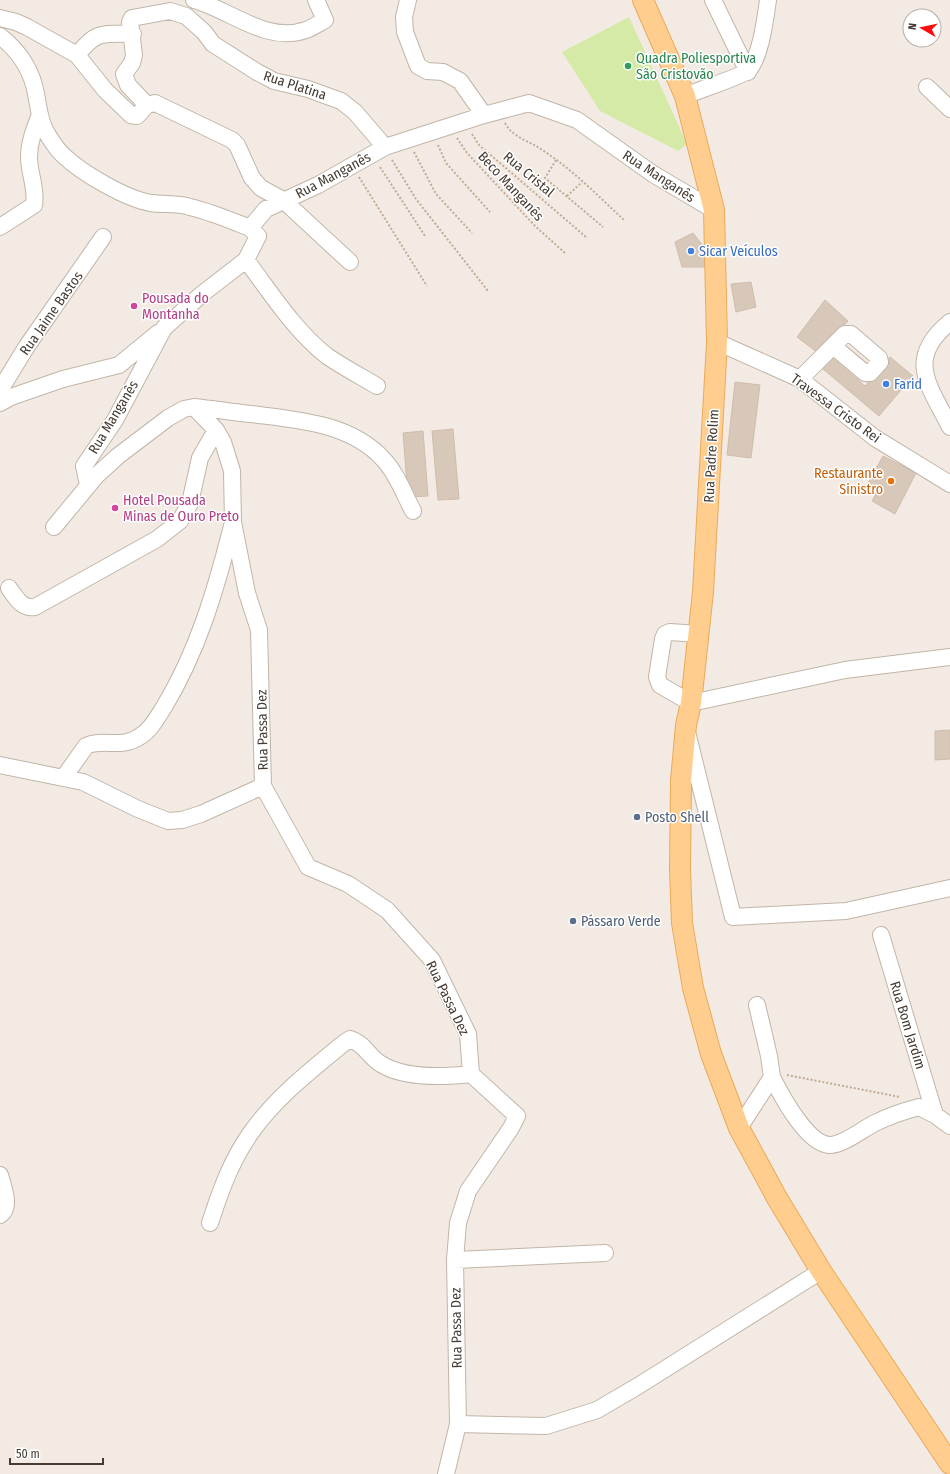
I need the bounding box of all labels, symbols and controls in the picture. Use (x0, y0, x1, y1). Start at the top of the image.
north arrow (902, 8, 942, 48)
text: N (906, 22, 920, 31)
place label: Quadra Poliesportiva São Cristovão (636, 50, 756, 83)
marker: Quadra Poliesportiva São Cristovão (623, 61, 633, 71)
street label: Rua Platina (261, 67, 329, 104)
street label: Rua Manganês (619, 147, 698, 206)
street label: Beco Manganês (474, 148, 547, 225)
street label: Rua Cristal (500, 148, 558, 201)
street label: Rua Manganês (293, 149, 374, 202)
place label: Sicar Veículos (699, 243, 778, 260)
marker: Sicar Veículos (686, 246, 696, 256)
street label: Rua Jaime Bastos (16, 268, 87, 358)
place label: Pousada do Montanha (142, 290, 209, 323)
marker: Pousada do Montanha (129, 301, 139, 311)
street label: Travessa Cristo Rei (788, 370, 884, 447)
place label: Farid (894, 376, 922, 393)
street label: Rua Manganês (85, 377, 142, 457)
marker: Farid (881, 379, 891, 389)
street label: Rua Padre Rolim (701, 409, 722, 503)
place label: Restaurante Sinistro (814, 465, 883, 498)
marker: Restaurante Sinistro (886, 476, 896, 486)
place label: Hotel Pousada Minas de Ouro Preto (123, 492, 239, 525)
marker: Hotel Pousada Minas de Ouro Preto (110, 503, 120, 513)
street label: Rua Passa Dez (253, 689, 272, 771)
place label: Posto Shell (645, 809, 709, 826)
marker: Posto Shell (632, 812, 642, 822)
place label: Pássaro Verde (581, 913, 661, 930)
marker: Pássaro Verde (568, 916, 578, 926)
street label: Rua Passa Dez (422, 958, 473, 1039)
street label: Rua Bom Jardim (886, 979, 929, 1071)
street label: Rua Passa Dez (447, 1287, 466, 1369)
scale bar (10, 1440, 103, 1466)
text: 50 m (16, 1447, 40, 1461)

